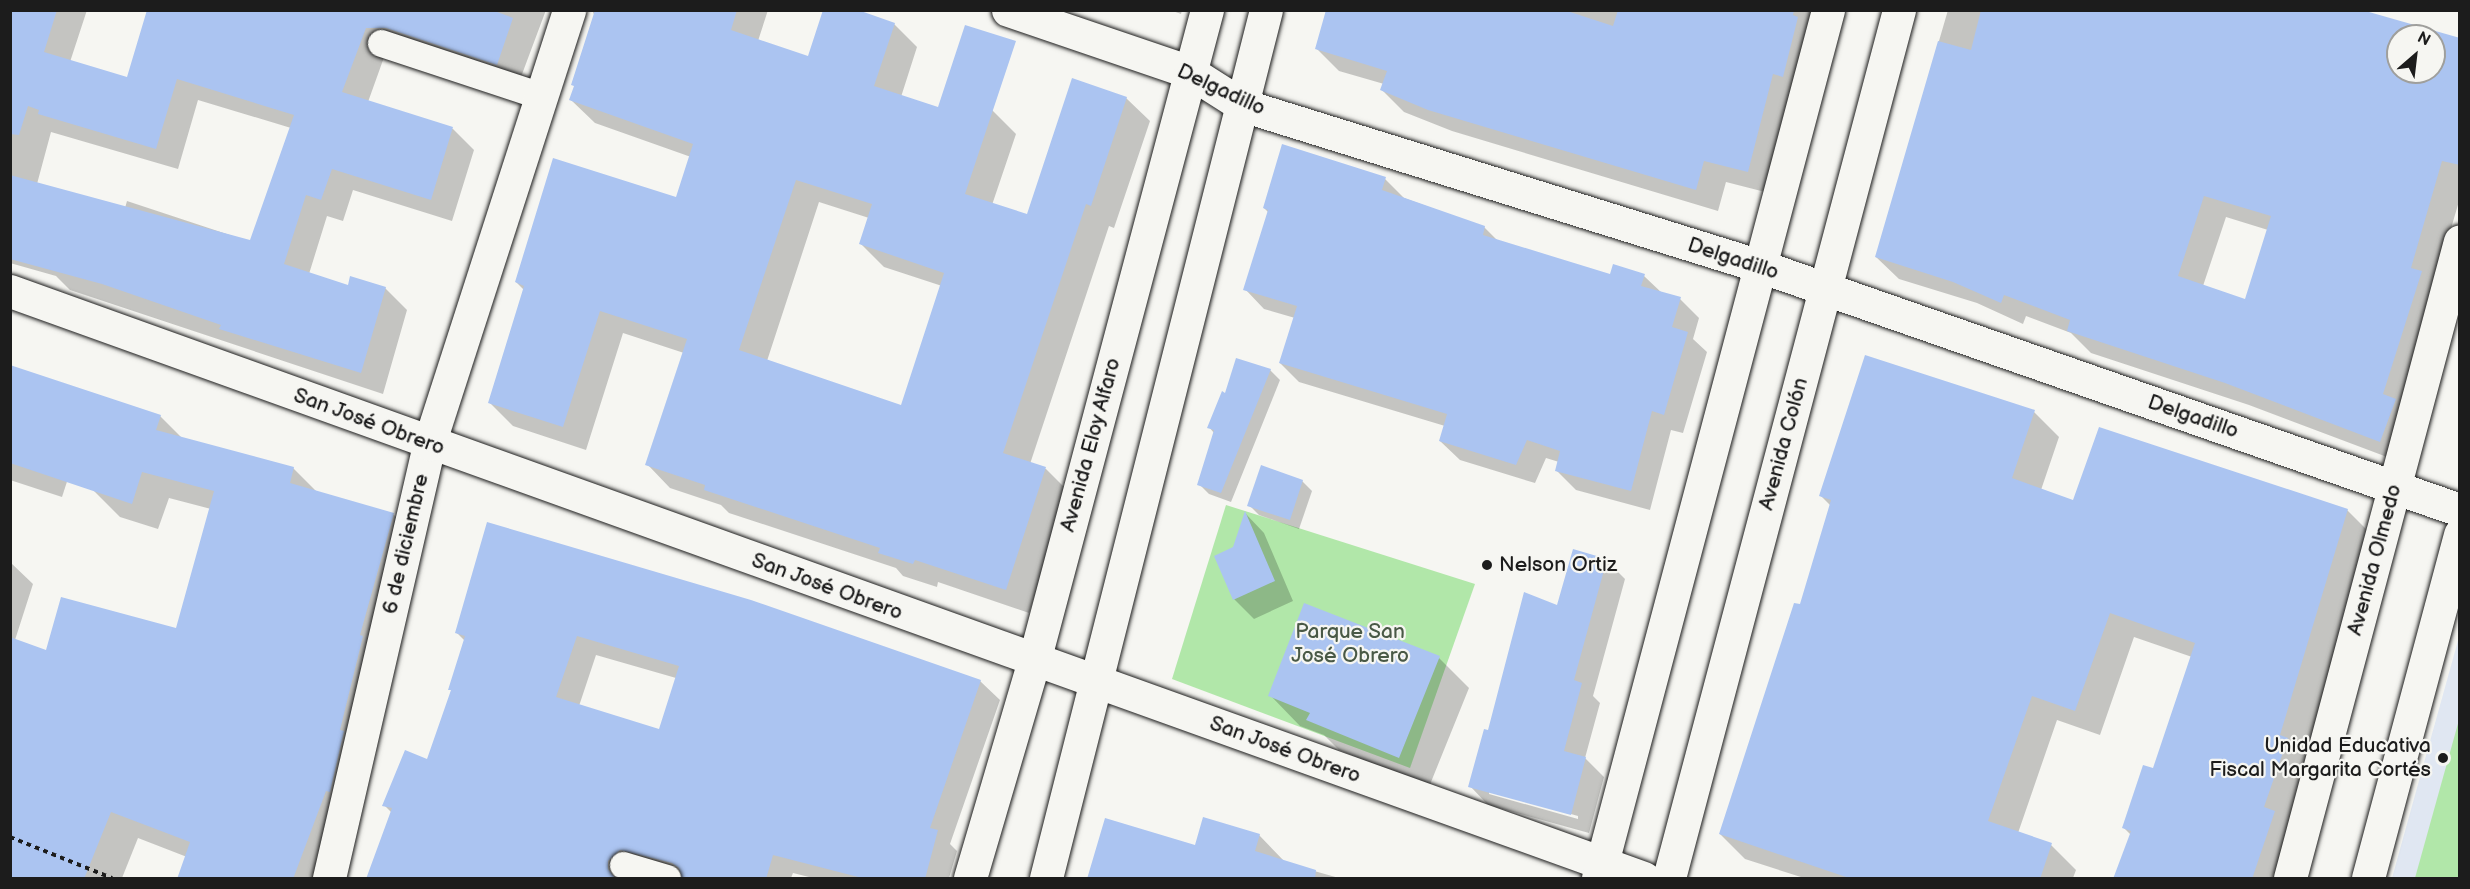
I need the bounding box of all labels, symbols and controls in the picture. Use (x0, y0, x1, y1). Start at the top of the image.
north arrow (2386, 24, 2446, 84)
text: N (2414, 28, 2434, 51)
street label: Delgadillo (1173, 59, 1269, 121)
street label: Delgadillo (1684, 232, 1782, 286)
street label: Avenida Eloy Alfaro (1055, 355, 1127, 535)
street label: Avenida Colón (1754, 375, 1814, 513)
street label: San José Obrero (290, 383, 448, 461)
street label: Delgadillo (2144, 390, 2242, 444)
street label: 6 de diciembre (378, 471, 434, 617)
street label: Avenida Olmedo (2343, 482, 2407, 638)
street label: San José Obrero (748, 548, 906, 626)
place label: Nelson Ortiz (1499, 552, 1617, 578)
marker: Nelson Ortiz (1480, 558, 1494, 572)
park label: Parque San José Obrero (1291, 619, 1409, 669)
street label: San José Obrero (1206, 711, 1364, 789)
place label: Unidad Educativa Fiscal Margarita Cortés (2209, 733, 2431, 783)
marker: Unidad Educativa Fiscal Margarita Cortés (2436, 751, 2450, 765)

